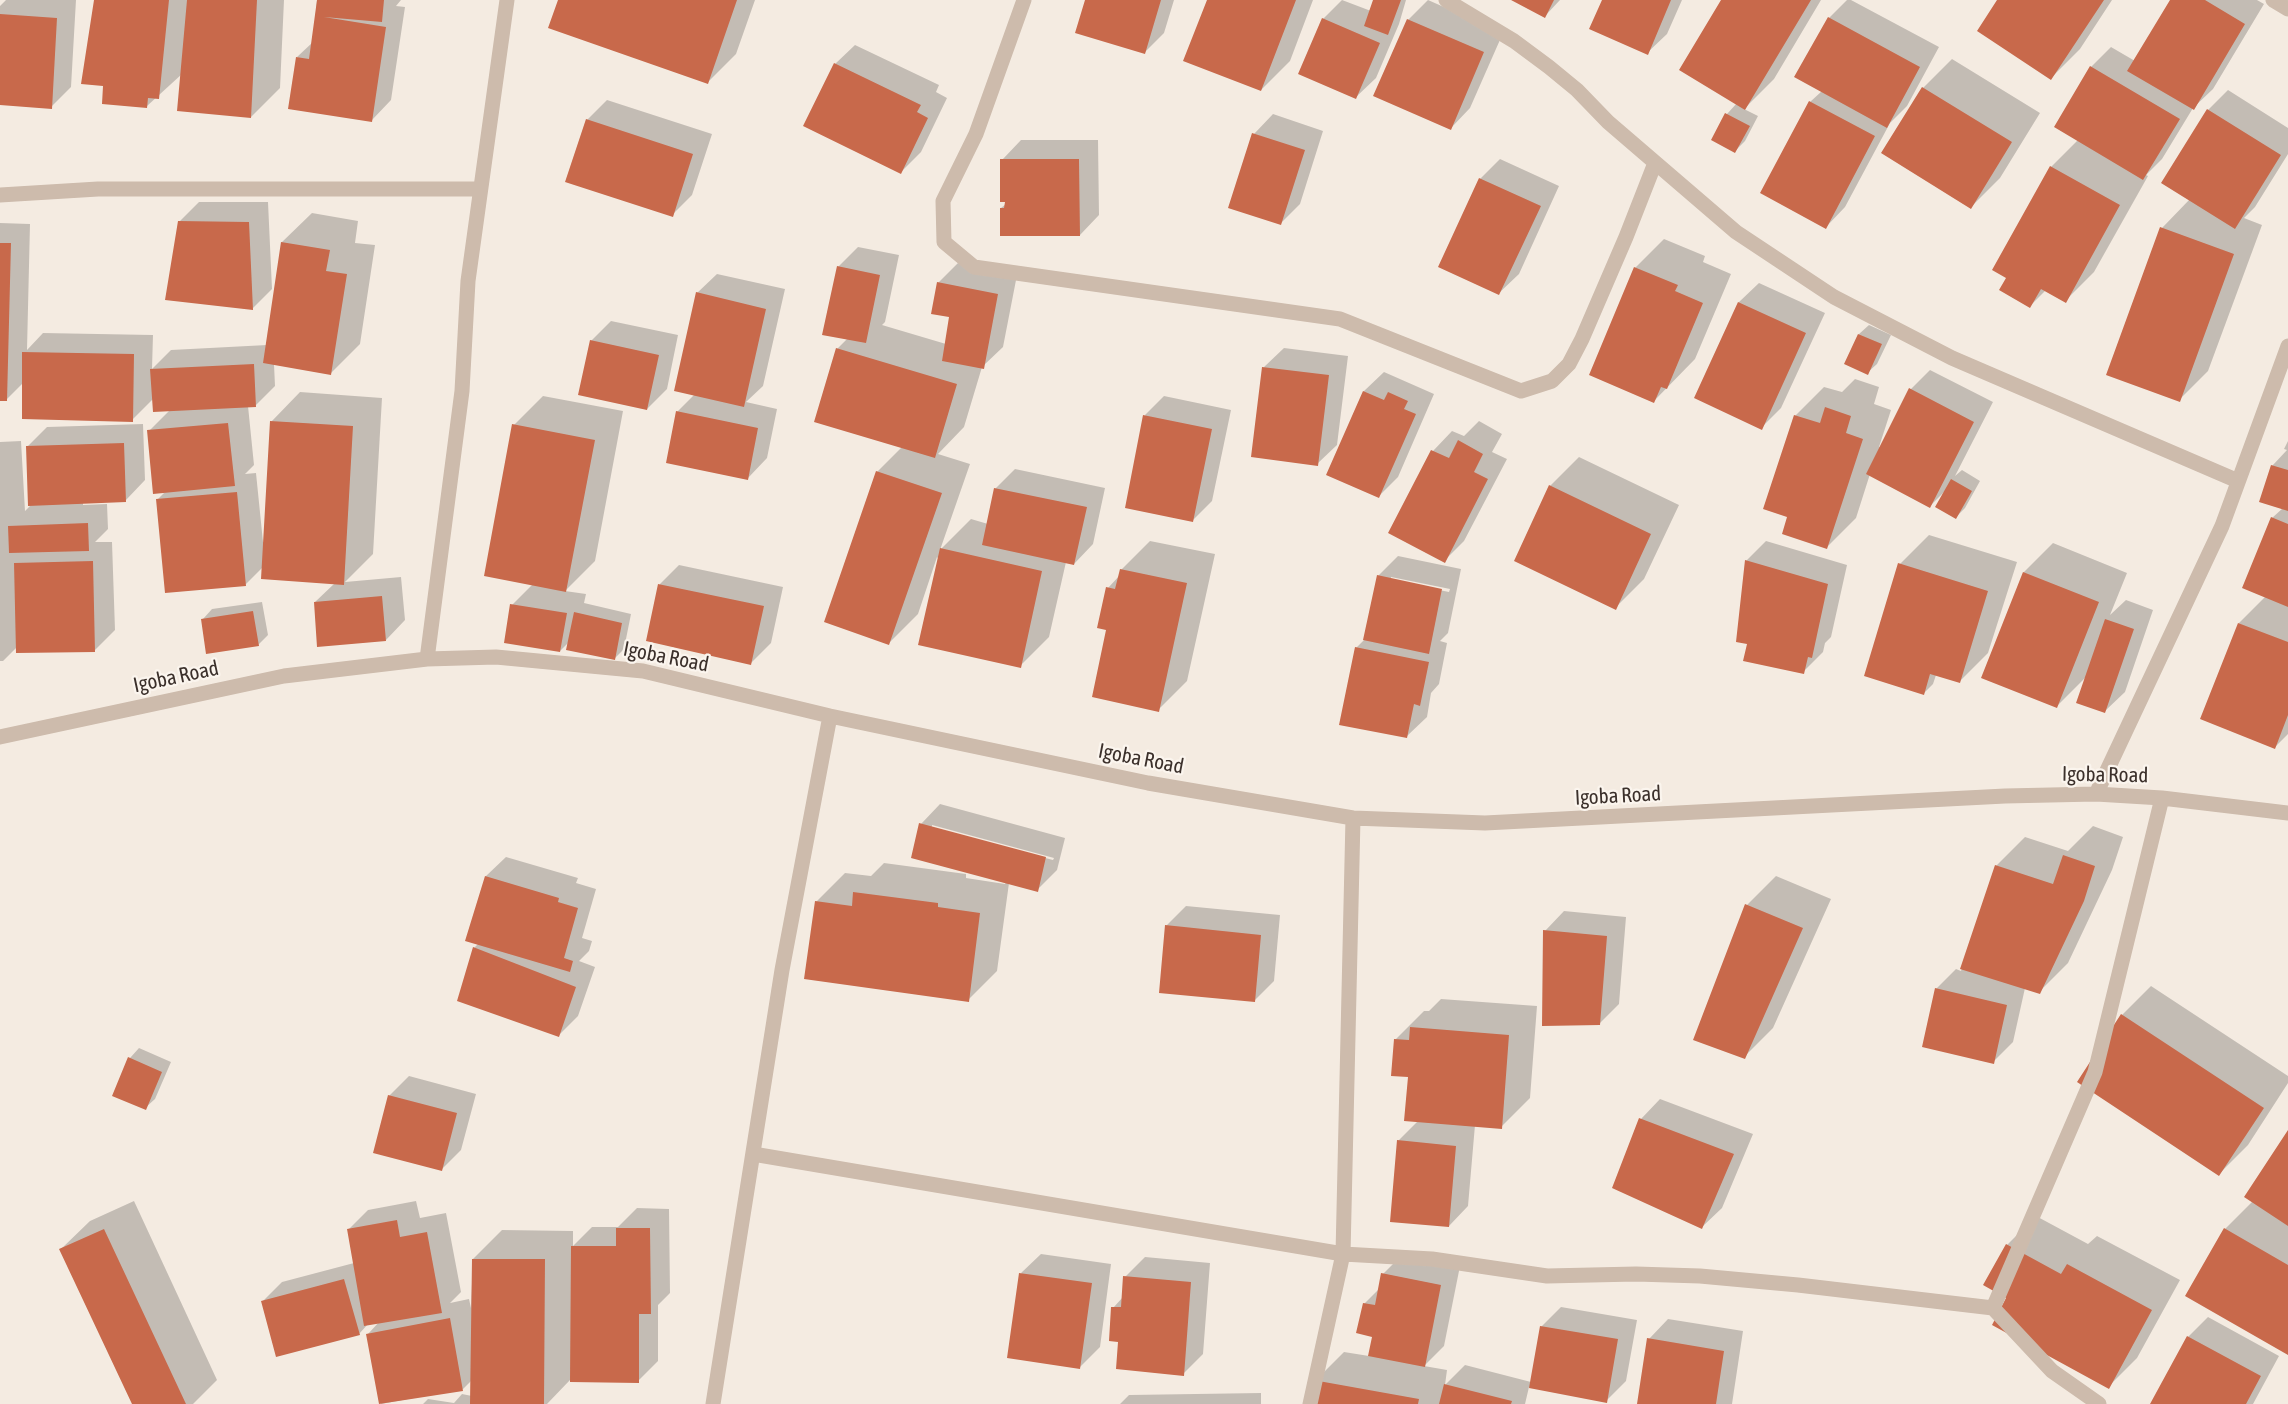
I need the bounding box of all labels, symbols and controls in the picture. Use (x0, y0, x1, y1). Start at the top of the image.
street label: Igoba Road (621, 636, 711, 678)
street label: Igoba Road (131, 656, 221, 698)
street label: Igoba Road (1096, 738, 1186, 780)
street label: Igoba Road (2062, 762, 2148, 788)
street label: Igoba Road (1574, 781, 1662, 811)

